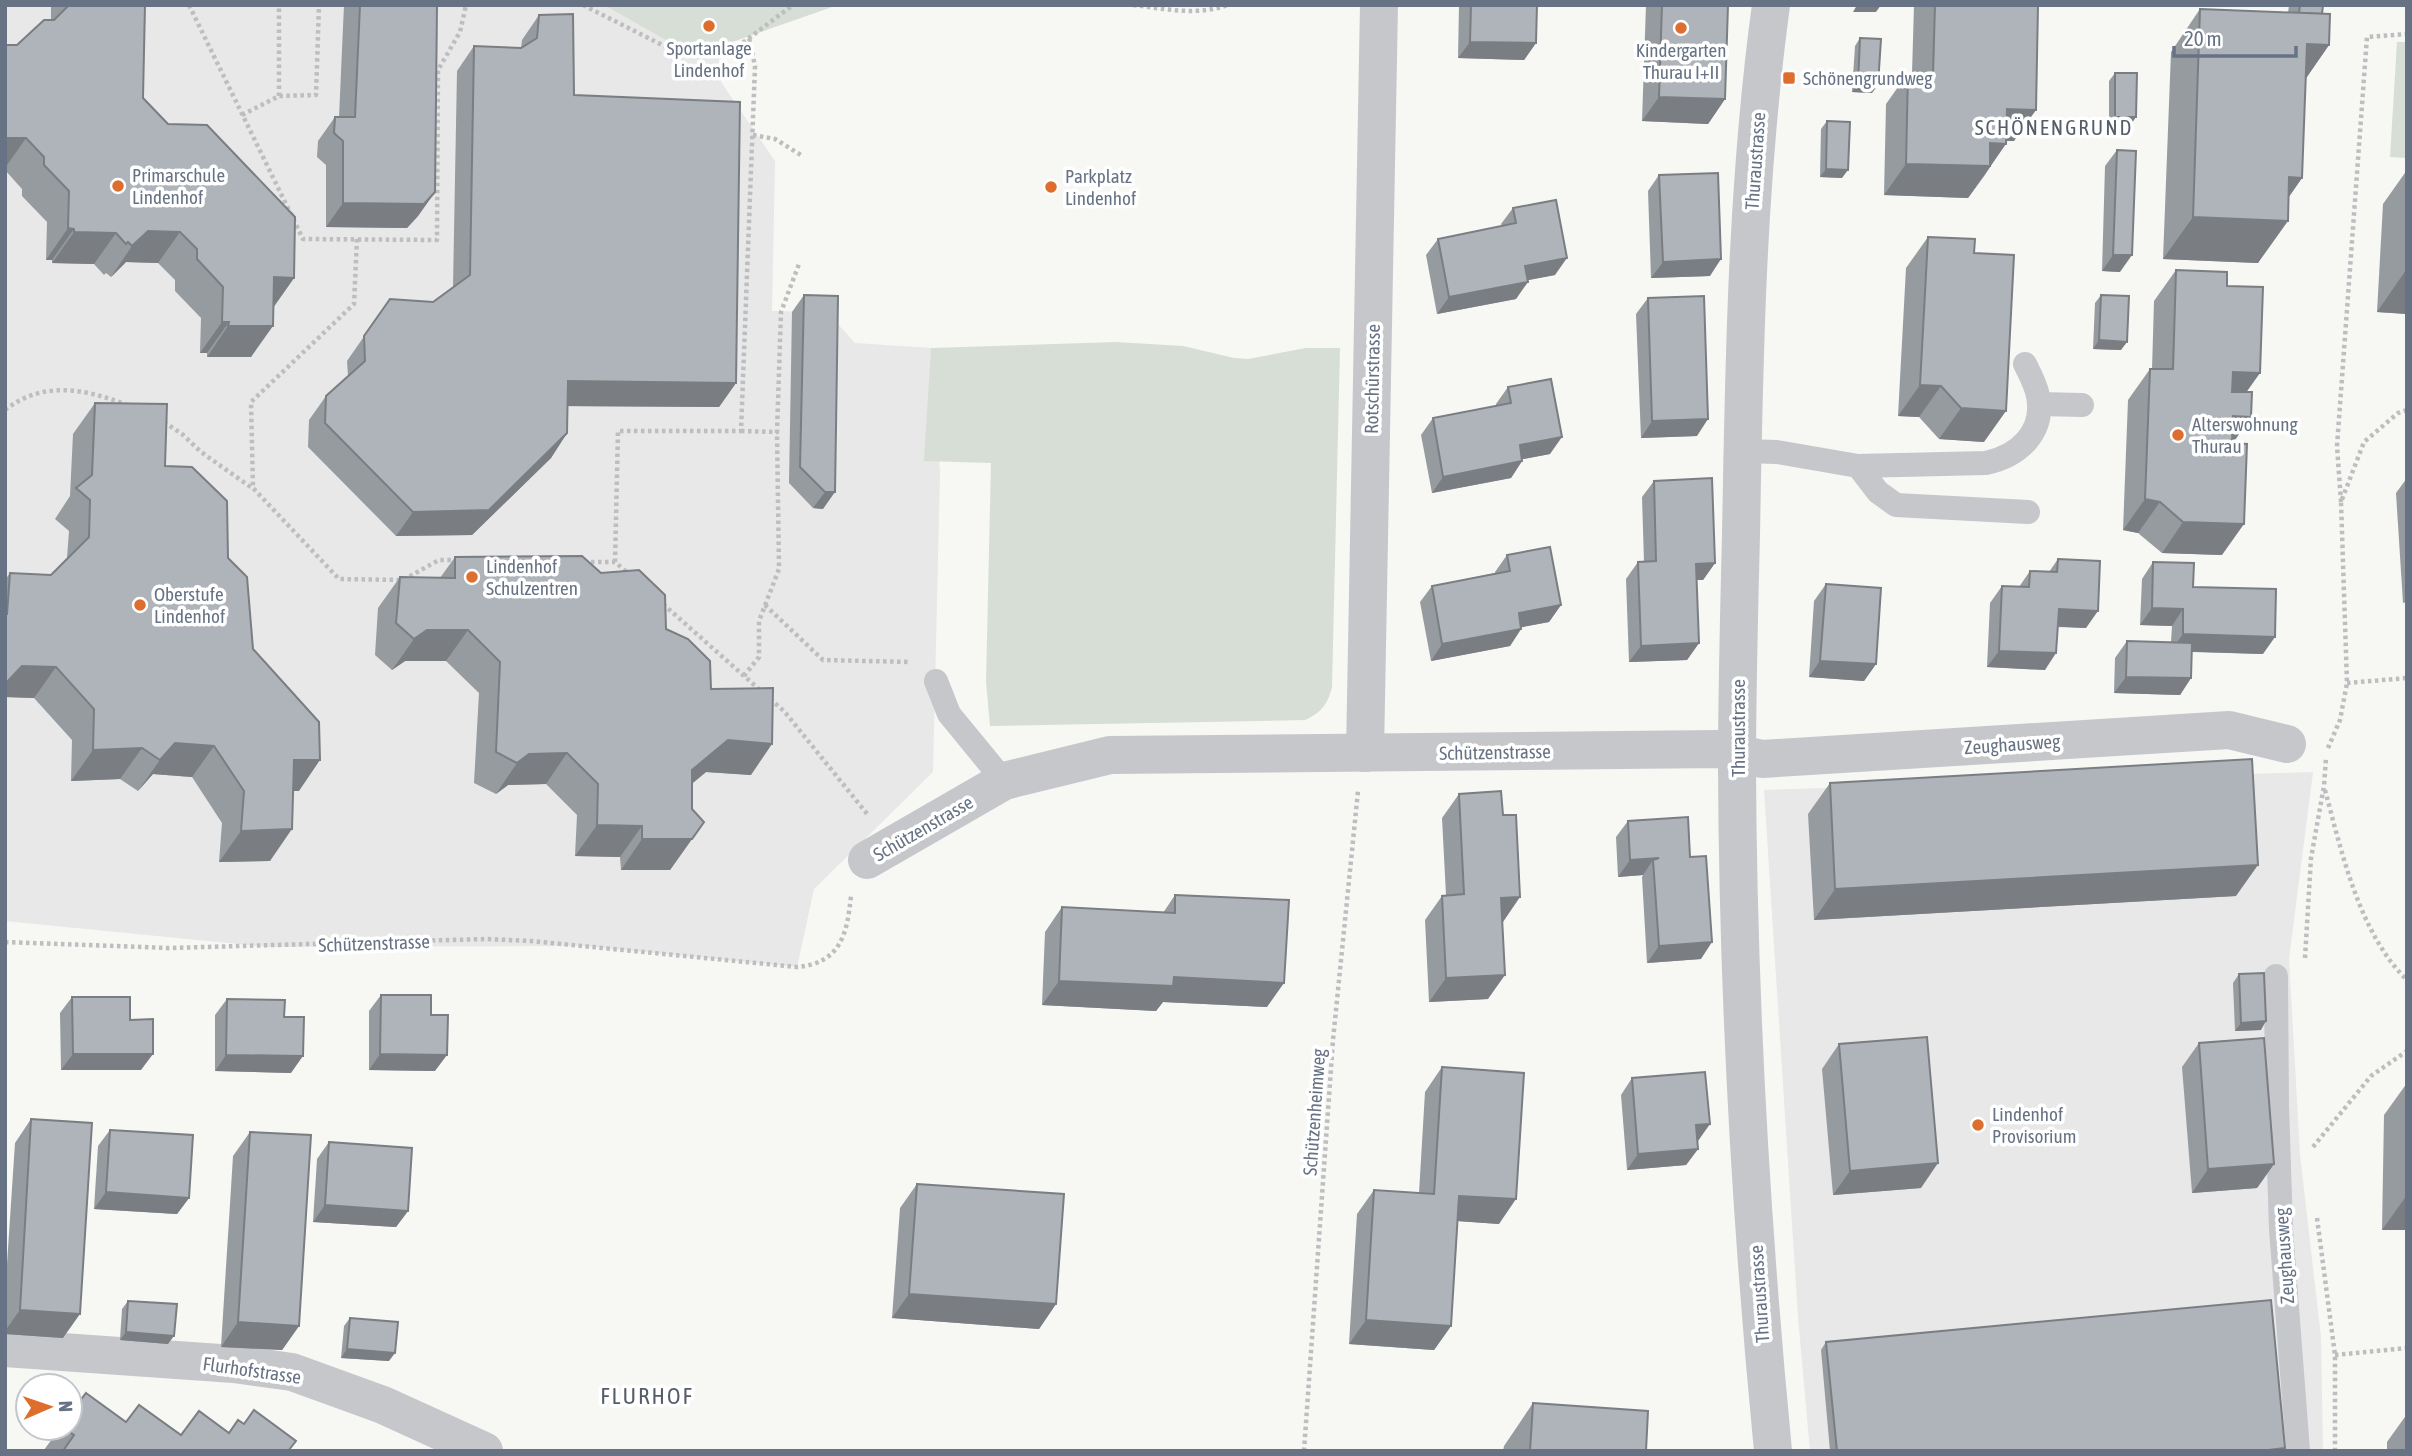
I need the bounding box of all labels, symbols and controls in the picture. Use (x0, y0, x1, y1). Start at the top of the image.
scale bar (2174, 14, 2296, 58)
marker: Sportanlage Lindenhof (701, 18, 717, 34)
marker: Kindergarten Thurau I+II (1673, 20, 1689, 36)
text: 20 m (2184, 26, 2222, 50)
place label: Sportanlage Lindenhof (666, 37, 752, 81)
place label: Kindergarten Thurau I+II (1636, 39, 1726, 83)
place label: Schönengrundweg (1803, 67, 1933, 89)
marker: Schönengrundweg (1781, 70, 1797, 86)
street label: Thuraustrasse (1741, 111, 1769, 211)
district label: SCHÖNENGRUND (1975, 115, 2133, 139)
place label: Primarschule Lindenhof (132, 164, 225, 208)
place label: Parkplatz Lindenhof (1065, 165, 1136, 209)
marker: Primarschule Lindenhof (110, 178, 126, 194)
marker: Parkplatz Lindenhof (1043, 179, 1059, 195)
street label: Rotschürstrasse (1360, 324, 1384, 434)
place label: Alterswohnung Thurau (2192, 413, 2298, 457)
marker: Alterswohnung Thurau (2170, 427, 2186, 443)
place label: Lindenhof Schulzentren (486, 555, 578, 599)
marker: Lindenhof Schulzentren (464, 569, 480, 585)
place label: Oberstufe Lindenhof (154, 583, 225, 627)
marker: Oberstufe Lindenhof (132, 597, 148, 613)
street label: Thuraustrasse (1727, 679, 1749, 777)
street label: Zeughausweg (1963, 730, 2062, 758)
street label: Schützenstrasse (1439, 740, 1551, 764)
street label: Schützenstrasse (869, 791, 977, 865)
street label: Schützenstrasse (318, 930, 430, 956)
street label: Schützenheimweg (1299, 1047, 1329, 1176)
place label: Lindenhof Provisorium (1992, 1103, 2076, 1147)
marker: Lindenhof Provisorium (1970, 1117, 1986, 1133)
street label: Zeughausweg (2270, 1206, 2298, 1305)
street label: Thuraustrasse (1745, 1244, 1773, 1344)
street label: Flurhofstrasse (201, 1352, 303, 1388)
north arrow (14, 1372, 84, 1442)
district label: FLURHOF (600, 1383, 694, 1409)
text: N (55, 1400, 77, 1412)

